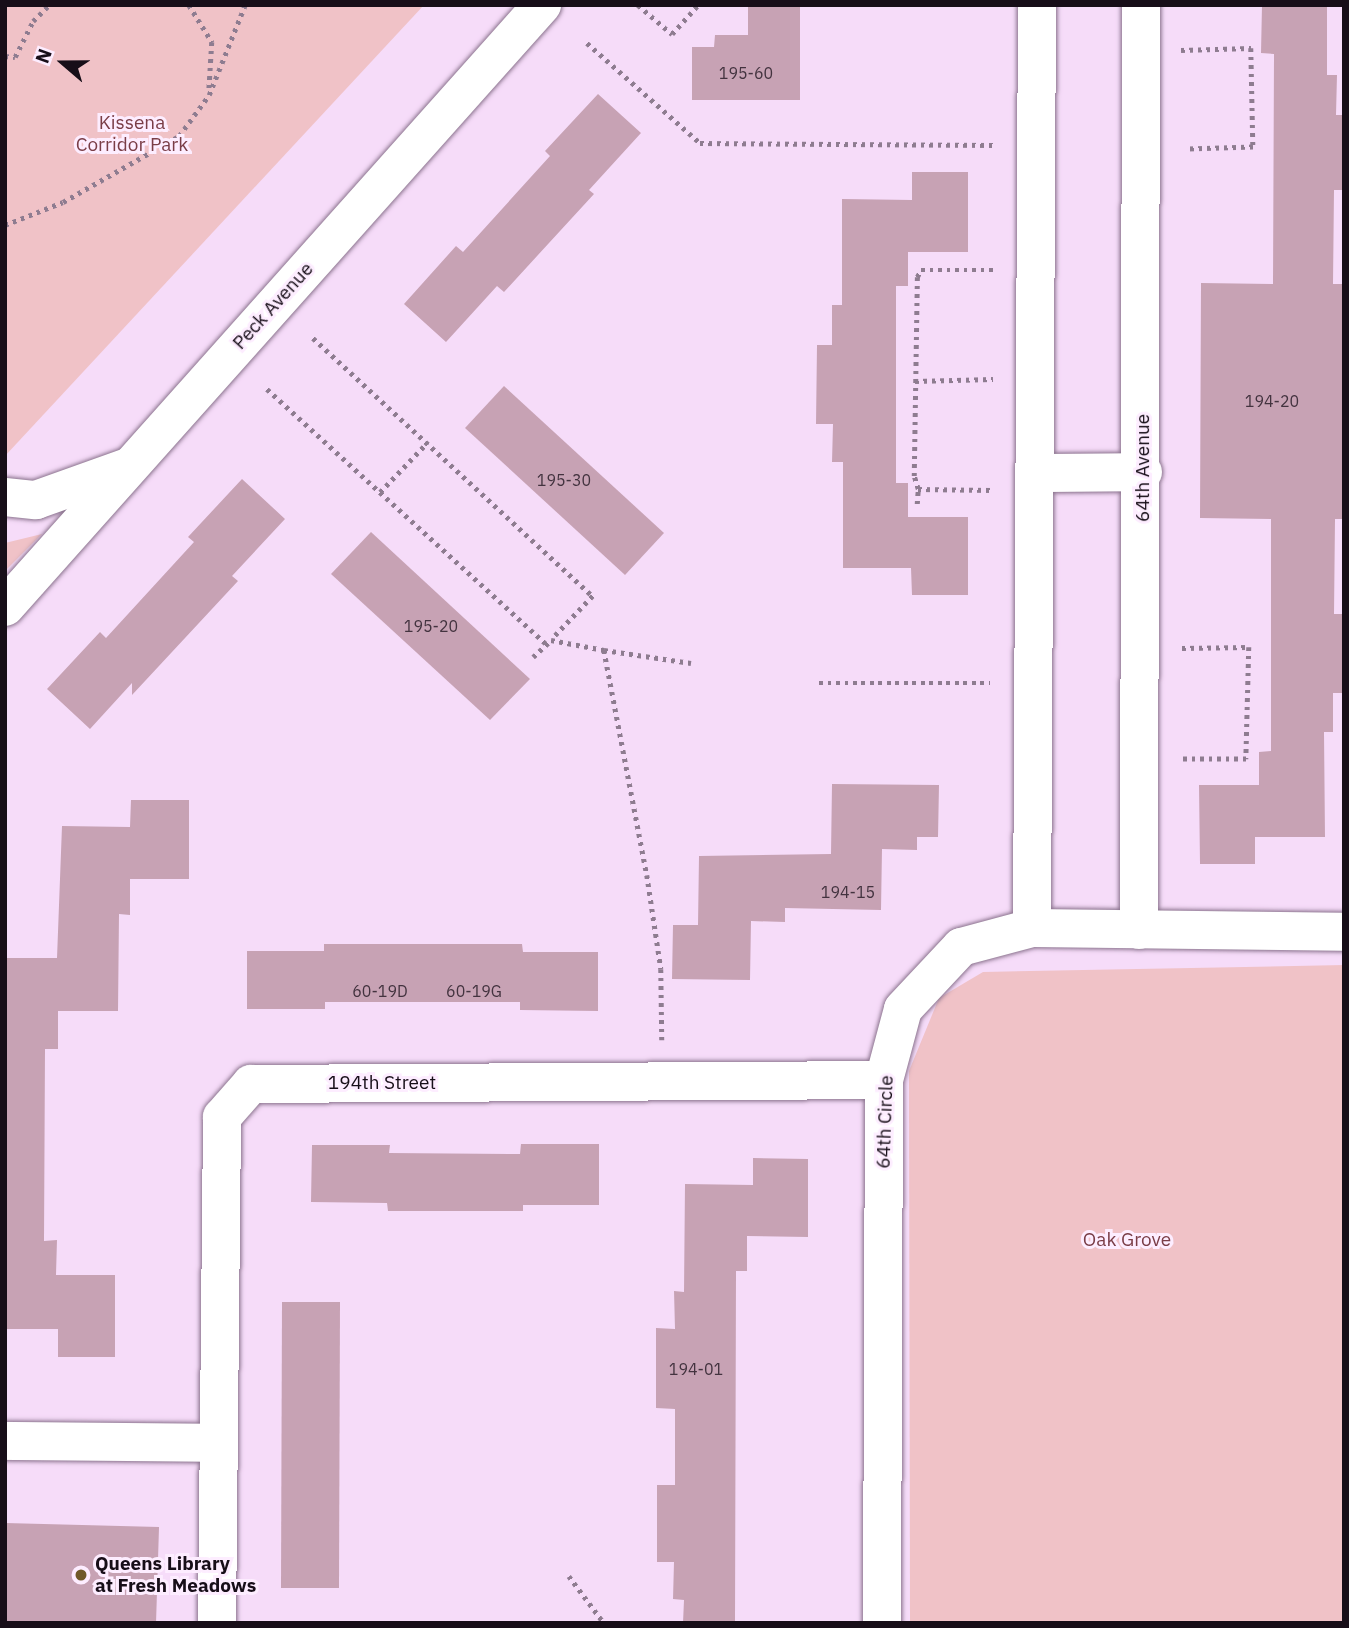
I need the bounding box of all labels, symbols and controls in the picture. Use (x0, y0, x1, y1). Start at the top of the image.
north arrow (28, 28, 98, 98)
text: N (30, 45, 57, 66)
house number: 195-60 (719, 63, 773, 83)
park label: Kissena Corridor Park (76, 112, 188, 156)
street label: Peck Avenue (228, 258, 318, 354)
house number: 194-20 (1245, 391, 1299, 411)
street label: 64th Avenue (1132, 414, 1154, 522)
house number: 195-30 (537, 470, 591, 490)
house number: 195-20 (404, 616, 458, 636)
house number: 194-15 (821, 882, 875, 902)
house number: 60-19D (352, 981, 408, 1001)
house number: 60-19G (446, 981, 502, 1001)
street label: 194th Street (328, 1072, 436, 1094)
street label: 64th Circle (872, 1075, 898, 1169)
park label: Oak Grove (1083, 1229, 1171, 1251)
house number: 194-01 (669, 1359, 723, 1379)
place label: Queens Library at Fresh Meadows (95, 1553, 256, 1597)
marker: Queens Library at Fresh Meadows (73, 1567, 89, 1583)

